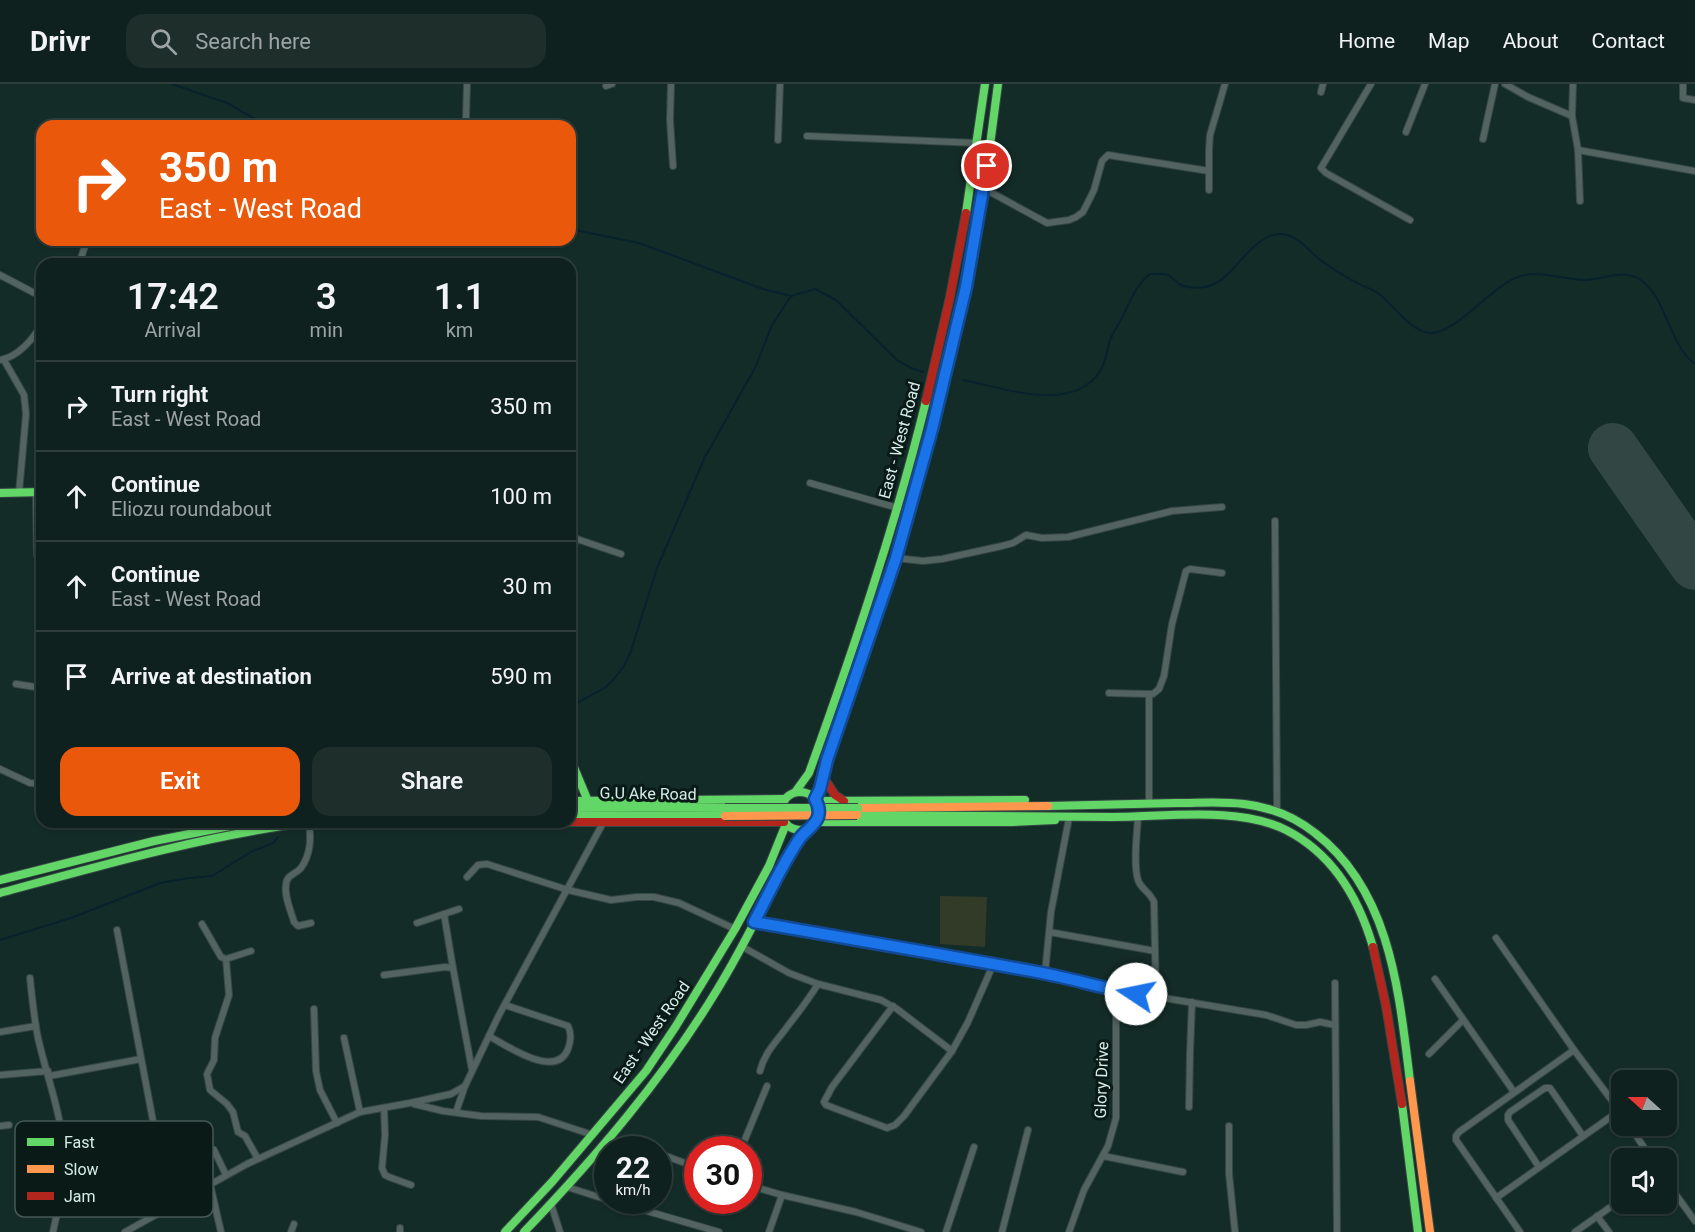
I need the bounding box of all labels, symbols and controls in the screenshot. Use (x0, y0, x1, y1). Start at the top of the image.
search box (126, 14, 546, 68)
text: Drivr (30, 25, 90, 58)
icon: search (147, 25, 180, 58)
text: Search here (195, 29, 311, 54)
text: Home (1339, 29, 1395, 53)
text: Map (1428, 29, 1470, 53)
text: About (1503, 29, 1559, 53)
text: Contact (1592, 29, 1665, 53)
pin (961, 140, 1012, 191)
text: 350 m (159, 143, 278, 192)
icon: right (60, 144, 138, 222)
icon: arrive (970, 149, 1003, 182)
text: East - West Road (159, 193, 362, 225)
text: 17:42 (127, 276, 219, 318)
text: 3 (316, 276, 337, 318)
text: 1.1 (434, 276, 485, 318)
text: Arrival (144, 318, 201, 342)
text: min (310, 318, 343, 342)
text: km (446, 318, 473, 342)
street label: East - West Road (875, 380, 924, 501)
text: Turn right (111, 382, 208, 407)
icon: right (60, 390, 93, 423)
text: 350 m (490, 394, 552, 419)
text: East - West Road (111, 407, 261, 431)
text: Continue (111, 472, 200, 497)
icon: ahead (60, 480, 93, 513)
text: 100 m (490, 484, 552, 509)
text: Eliozu roundabout (111, 497, 272, 521)
text: Continue (111, 562, 200, 587)
icon: ahead (60, 570, 93, 603)
text: 30 m (503, 574, 552, 599)
text: East - West Road (111, 587, 261, 611)
icon: arrive (60, 660, 93, 693)
text: Arrive at destination (111, 664, 312, 689)
text: 590 m (490, 664, 552, 689)
button: Exit (60, 747, 300, 816)
button: Share (312, 747, 552, 816)
street label: G.U Ake Road (599, 783, 697, 804)
position arrow (1104, 962, 1168, 1026)
street label: East - West Road (609, 978, 694, 1087)
street label: Glory Drive (1091, 1041, 1112, 1119)
north arrow (1611, 1070, 1677, 1136)
map controls (1611, 1070, 1677, 1214)
legend (15, 1121, 213, 1217)
text: Fast (64, 1133, 95, 1152)
speed limit sign: 30 (684, 1136, 762, 1214)
button: sound (1611, 1148, 1677, 1214)
text: 22 (616, 1150, 650, 1185)
text: Slow (64, 1160, 99, 1179)
text: km/h (615, 1181, 651, 1199)
text: Jam (64, 1187, 96, 1206)

